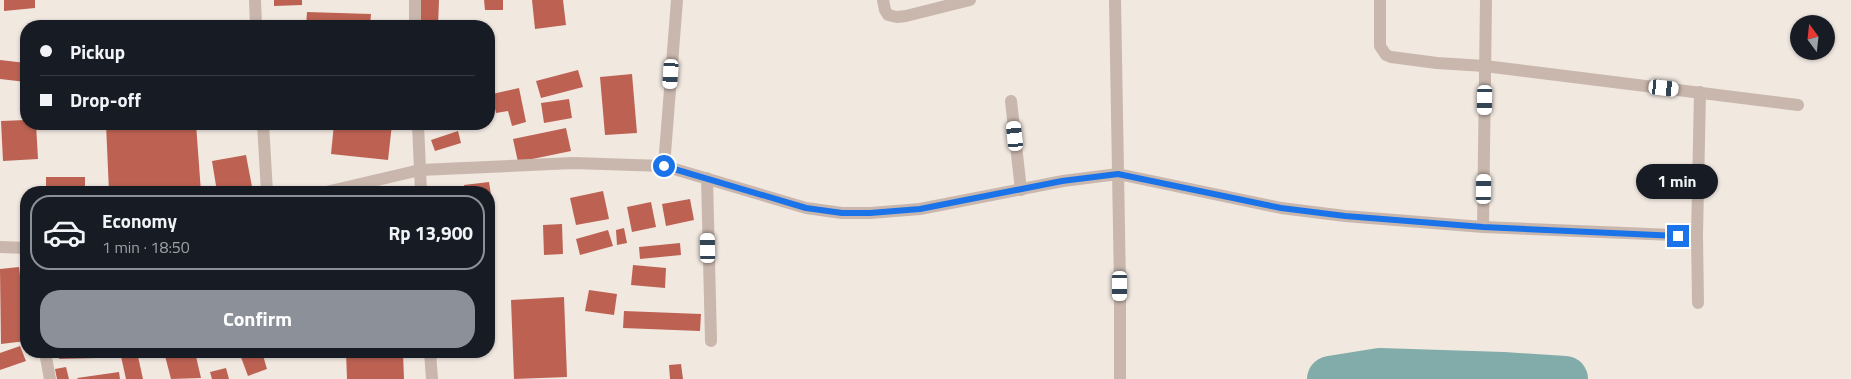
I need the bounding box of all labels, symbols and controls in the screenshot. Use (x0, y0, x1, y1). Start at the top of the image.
north arrow (1790, 15, 1835, 60)
map controls (1790, 15, 1835, 60)
text: Pickup (70, 37, 125, 66)
car (662, 59, 679, 89)
car (1648, 79, 1679, 97)
text: Drop-off (70, 85, 141, 114)
car (1477, 85, 1492, 115)
car (1005, 120, 1024, 152)
route start (653, 155, 675, 177)
callout: 1 min (1637, 164, 1719, 198)
text: 1 min (1658, 169, 1696, 193)
car (1476, 174, 1491, 204)
text: Economy (102, 206, 177, 235)
icon: car (42, 210, 87, 255)
text: Rp 13,900 (389, 218, 473, 247)
route end (1667, 225, 1689, 247)
car (700, 233, 715, 263)
text: 1 min · 18:50 (102, 235, 190, 259)
car (1112, 271, 1127, 301)
button: Confirm (40, 290, 475, 348)

